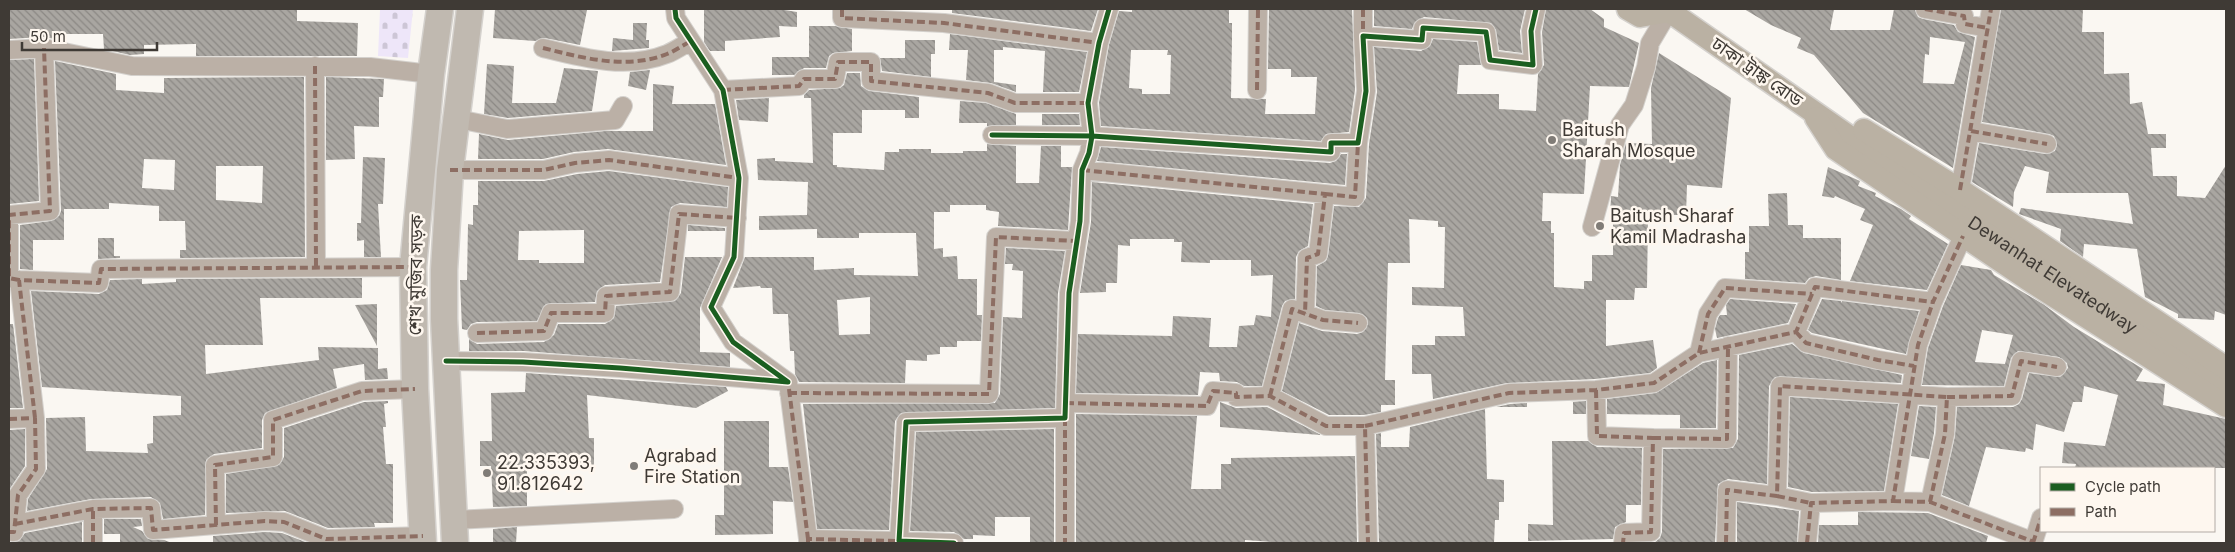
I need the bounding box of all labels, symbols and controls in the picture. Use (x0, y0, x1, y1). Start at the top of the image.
scale bar (22, 20, 158, 52)
text: 50 m (30, 27, 66, 46)
street label: ঢাকা ট্রাঙ্ক রোড (1707, 32, 1807, 111)
place label: Baitush Sharah Mosque (1562, 119, 1696, 161)
marker: Baitush Sharah Mosque (1546, 134, 1558, 146)
place label: Baitush Sharaf Kamil Madrasha (1610, 205, 1746, 247)
street label: Dewanhat Elevatedway (1964, 212, 2141, 338)
street label: শেখ মুজিব সড়ক (404, 214, 428, 336)
marker: Baitush Sharaf Kamil Madrasha (1594, 220, 1606, 232)
place label: Agrabad Fire Station (644, 445, 740, 487)
place label: 22.335393, 91.812642 (497, 452, 595, 494)
marker: Agrabad Fire Station (628, 460, 640, 472)
marker: 22.335393, 91.812642 (481, 467, 493, 479)
legend (2040, 467, 2215, 532)
text: Cycle path (2085, 477, 2161, 496)
text: Path (2085, 502, 2117, 521)

